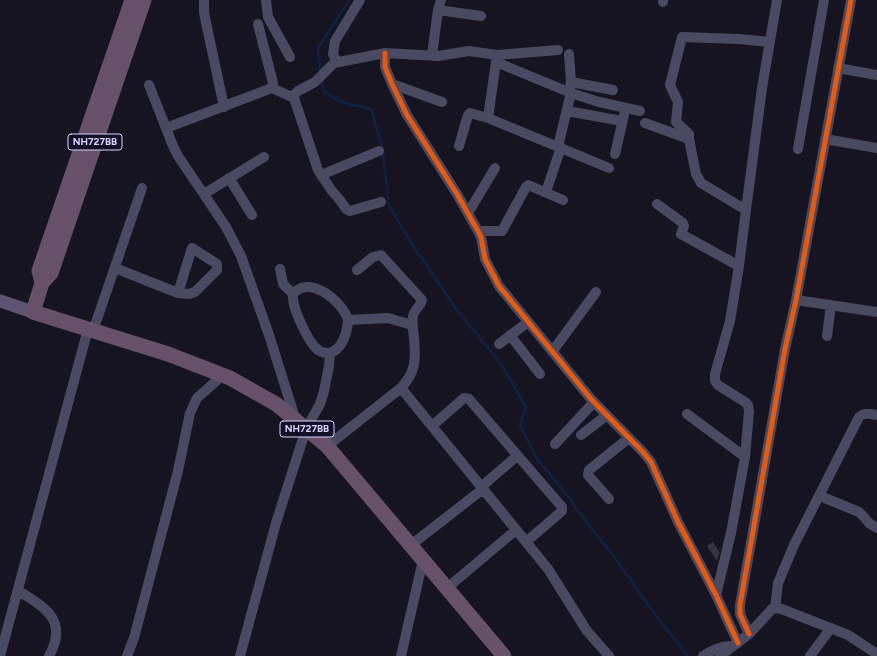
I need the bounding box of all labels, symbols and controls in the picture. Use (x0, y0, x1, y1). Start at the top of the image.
road number: NH727BB (68, 134, 122, 150)
road number: NH727BB (280, 421, 334, 437)

